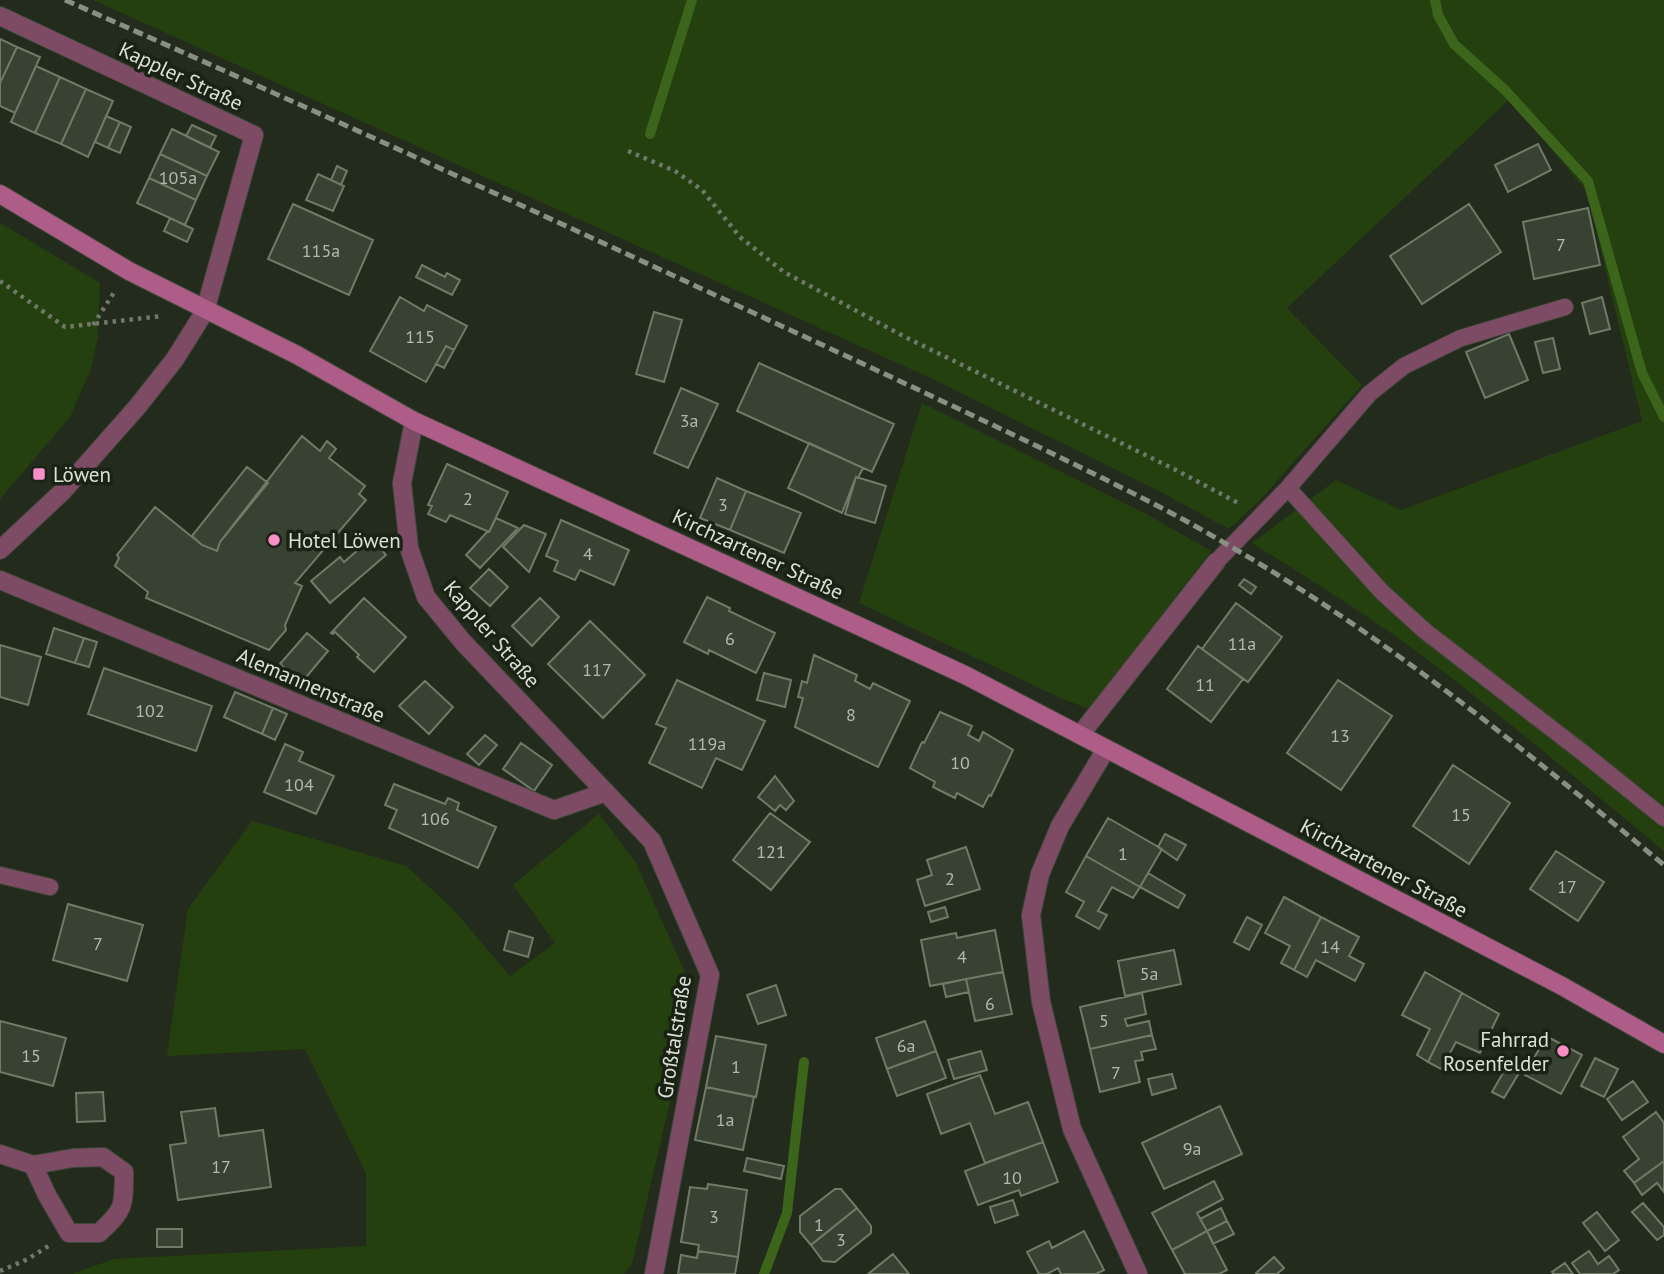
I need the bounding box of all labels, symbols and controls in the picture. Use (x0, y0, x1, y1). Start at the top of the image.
street label: Kappler Straße (115, 35, 247, 117)
house number: 105a (159, 166, 197, 189)
house number: 7 (1556, 233, 1566, 256)
house number: 115a (302, 239, 340, 262)
house number: 115 (405, 325, 435, 348)
house number: 3a (680, 409, 698, 432)
place label: Löwen (53, 461, 111, 488)
marker: Löwen (31, 466, 47, 482)
house number: 2 (463, 487, 473, 510)
house number: 3 (718, 493, 728, 516)
street label: Kirchzartener Straße (668, 503, 848, 605)
place label: Hotel Löwen (288, 527, 401, 554)
marker: Hotel Löwen (266, 532, 282, 548)
house number: 4 (583, 542, 593, 565)
street label: Kappler Straße (438, 575, 546, 693)
house number: 6 (725, 627, 735, 650)
house number: 11a (1228, 632, 1256, 655)
street label: Alemannenstraße (233, 642, 389, 728)
house number: 117 (582, 658, 612, 681)
house number: 11 (1195, 673, 1215, 696)
house number: 102 (135, 699, 165, 722)
house number: 8 (846, 703, 856, 726)
house number: 13 (1330, 724, 1350, 747)
house number: 119a (688, 732, 726, 755)
house number: 10 (950, 751, 970, 774)
house number: 104 (284, 773, 314, 796)
house number: 15 (1451, 803, 1471, 826)
house number: 106 (420, 807, 450, 830)
street label: Kirchzartener Straße (1296, 813, 1472, 923)
house number: 121 (756, 840, 786, 863)
house number: 1 (1118, 842, 1128, 865)
house number: 2 (945, 867, 955, 890)
house number: 17 (1557, 875, 1577, 898)
house number: 7 (93, 932, 103, 955)
house number: 14 (1320, 935, 1340, 958)
house number: 4 (957, 945, 967, 968)
house number: 5a (1140, 962, 1158, 985)
street label: Großtalstraße (651, 974, 697, 1100)
house number: 6 (985, 992, 995, 1015)
house number: 5 (1099, 1009, 1109, 1032)
place label: Fahrrad Rosenfelder (1443, 1026, 1549, 1077)
house number: 6a (897, 1034, 915, 1057)
marker: Fahrrad Rosenfelder (1555, 1043, 1571, 1059)
house number: 15 (21, 1044, 41, 1067)
house number: 1 (731, 1055, 741, 1078)
house number: 7 (1111, 1061, 1121, 1084)
house number: 1a (716, 1108, 734, 1131)
house number: 9a (1183, 1137, 1201, 1160)
house number: 17 (211, 1155, 231, 1178)
house number: 10 (1002, 1166, 1022, 1189)
house number: 3 (709, 1205, 719, 1228)
house number: 1 (814, 1213, 824, 1236)
house number: 3 (836, 1228, 846, 1251)

